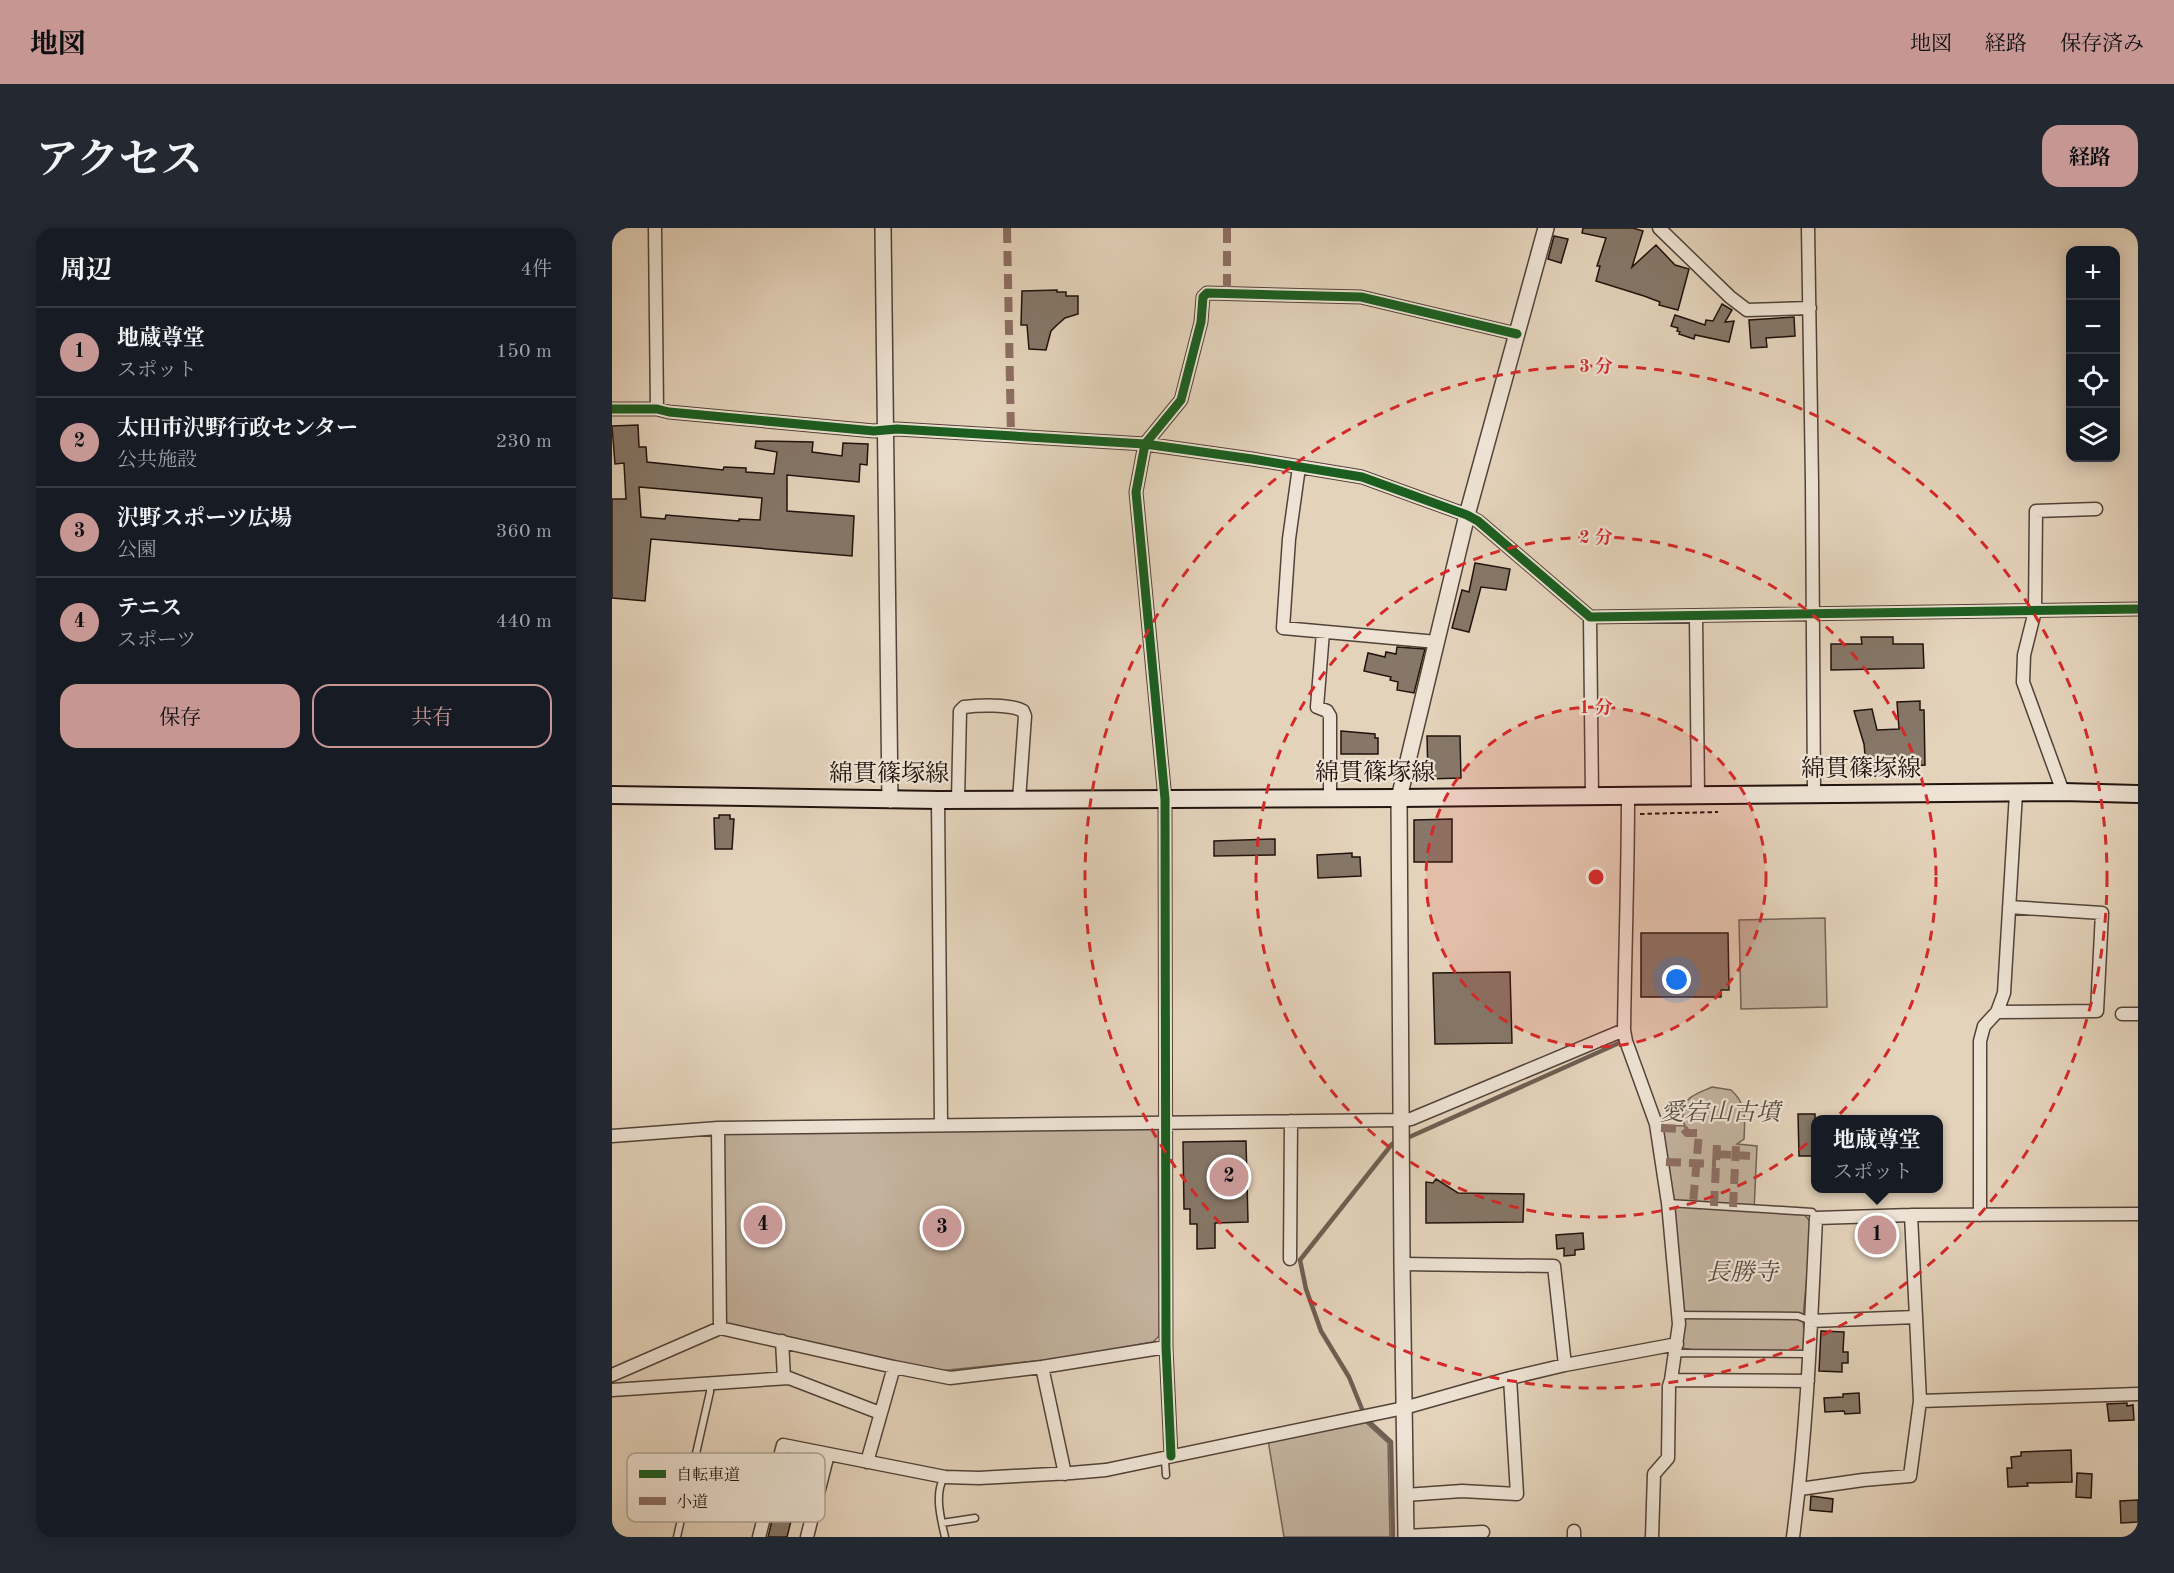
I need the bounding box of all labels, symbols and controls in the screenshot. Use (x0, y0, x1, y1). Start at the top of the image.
text: 地図 (30, 32, 86, 60)
text: 地図 (1910, 34, 1952, 55)
text: 経路 (1985, 34, 2027, 55)
text: 保存済み (2060, 34, 2144, 55)
button: 経路 (2042, 125, 2138, 187)
text: アクセス (36, 141, 203, 183)
map controls (2066, 246, 2120, 462)
button: + (2066, 246, 2120, 300)
text: 周辺 (60, 258, 112, 284)
text: 4件 (520, 260, 552, 280)
button: − (2066, 300, 2120, 354)
text: 地蔵尊堂 (117, 328, 205, 350)
text: 1 (74, 342, 85, 362)
text: 150 m (496, 342, 552, 362)
button: locate (2066, 354, 2120, 408)
text: 3 分 (1579, 356, 1613, 376)
text: スポット (117, 361, 197, 381)
button: layers (2066, 408, 2120, 462)
text: 太田市沢野行政センター (117, 418, 358, 440)
text: 2 (74, 432, 85, 452)
text: 230 m (496, 432, 552, 452)
text: 公共施設 (117, 451, 197, 471)
text: 沢野スポーツ広場 (117, 508, 292, 530)
text: 3 (74, 522, 85, 542)
text: 360 m (496, 522, 552, 542)
text: 2 分 (1579, 527, 1613, 547)
text: 公園 (117, 541, 157, 561)
text: テニス (117, 598, 182, 620)
text: 4 (74, 612, 85, 632)
text: 440 m (496, 612, 552, 632)
text: スポーツ (117, 631, 196, 651)
button: 保存 (60, 684, 300, 748)
button: 共有 (312, 684, 552, 748)
text: 1 分 (1579, 697, 1613, 717)
street label: 綿貫篠塚線 (1801, 755, 1921, 782)
street label: 綿貫篠塚線 (1315, 759, 1435, 786)
street label: 綿貫篠塚線 (829, 760, 949, 787)
centre of rings (1586, 867, 1606, 887)
your location (1662, 965, 1691, 994)
park label: 愛宕山古墳 (1660, 1099, 1783, 1126)
popup (1811, 1115, 1943, 1193)
text: 地蔵尊堂 (1833, 1130, 1921, 1152)
pin: 2 (1210, 1154, 1248, 1200)
text: スポット (1833, 1163, 1913, 1183)
pin: 4 (744, 1202, 782, 1248)
pin: 3 (922, 1206, 962, 1250)
pin: 1 (1858, 1212, 1896, 1258)
park label: 長勝寺 (1706, 1259, 1780, 1286)
legend (627, 1453, 825, 1522)
text: 自転車道 (676, 1466, 740, 1484)
text: 小道 (676, 1493, 708, 1511)

